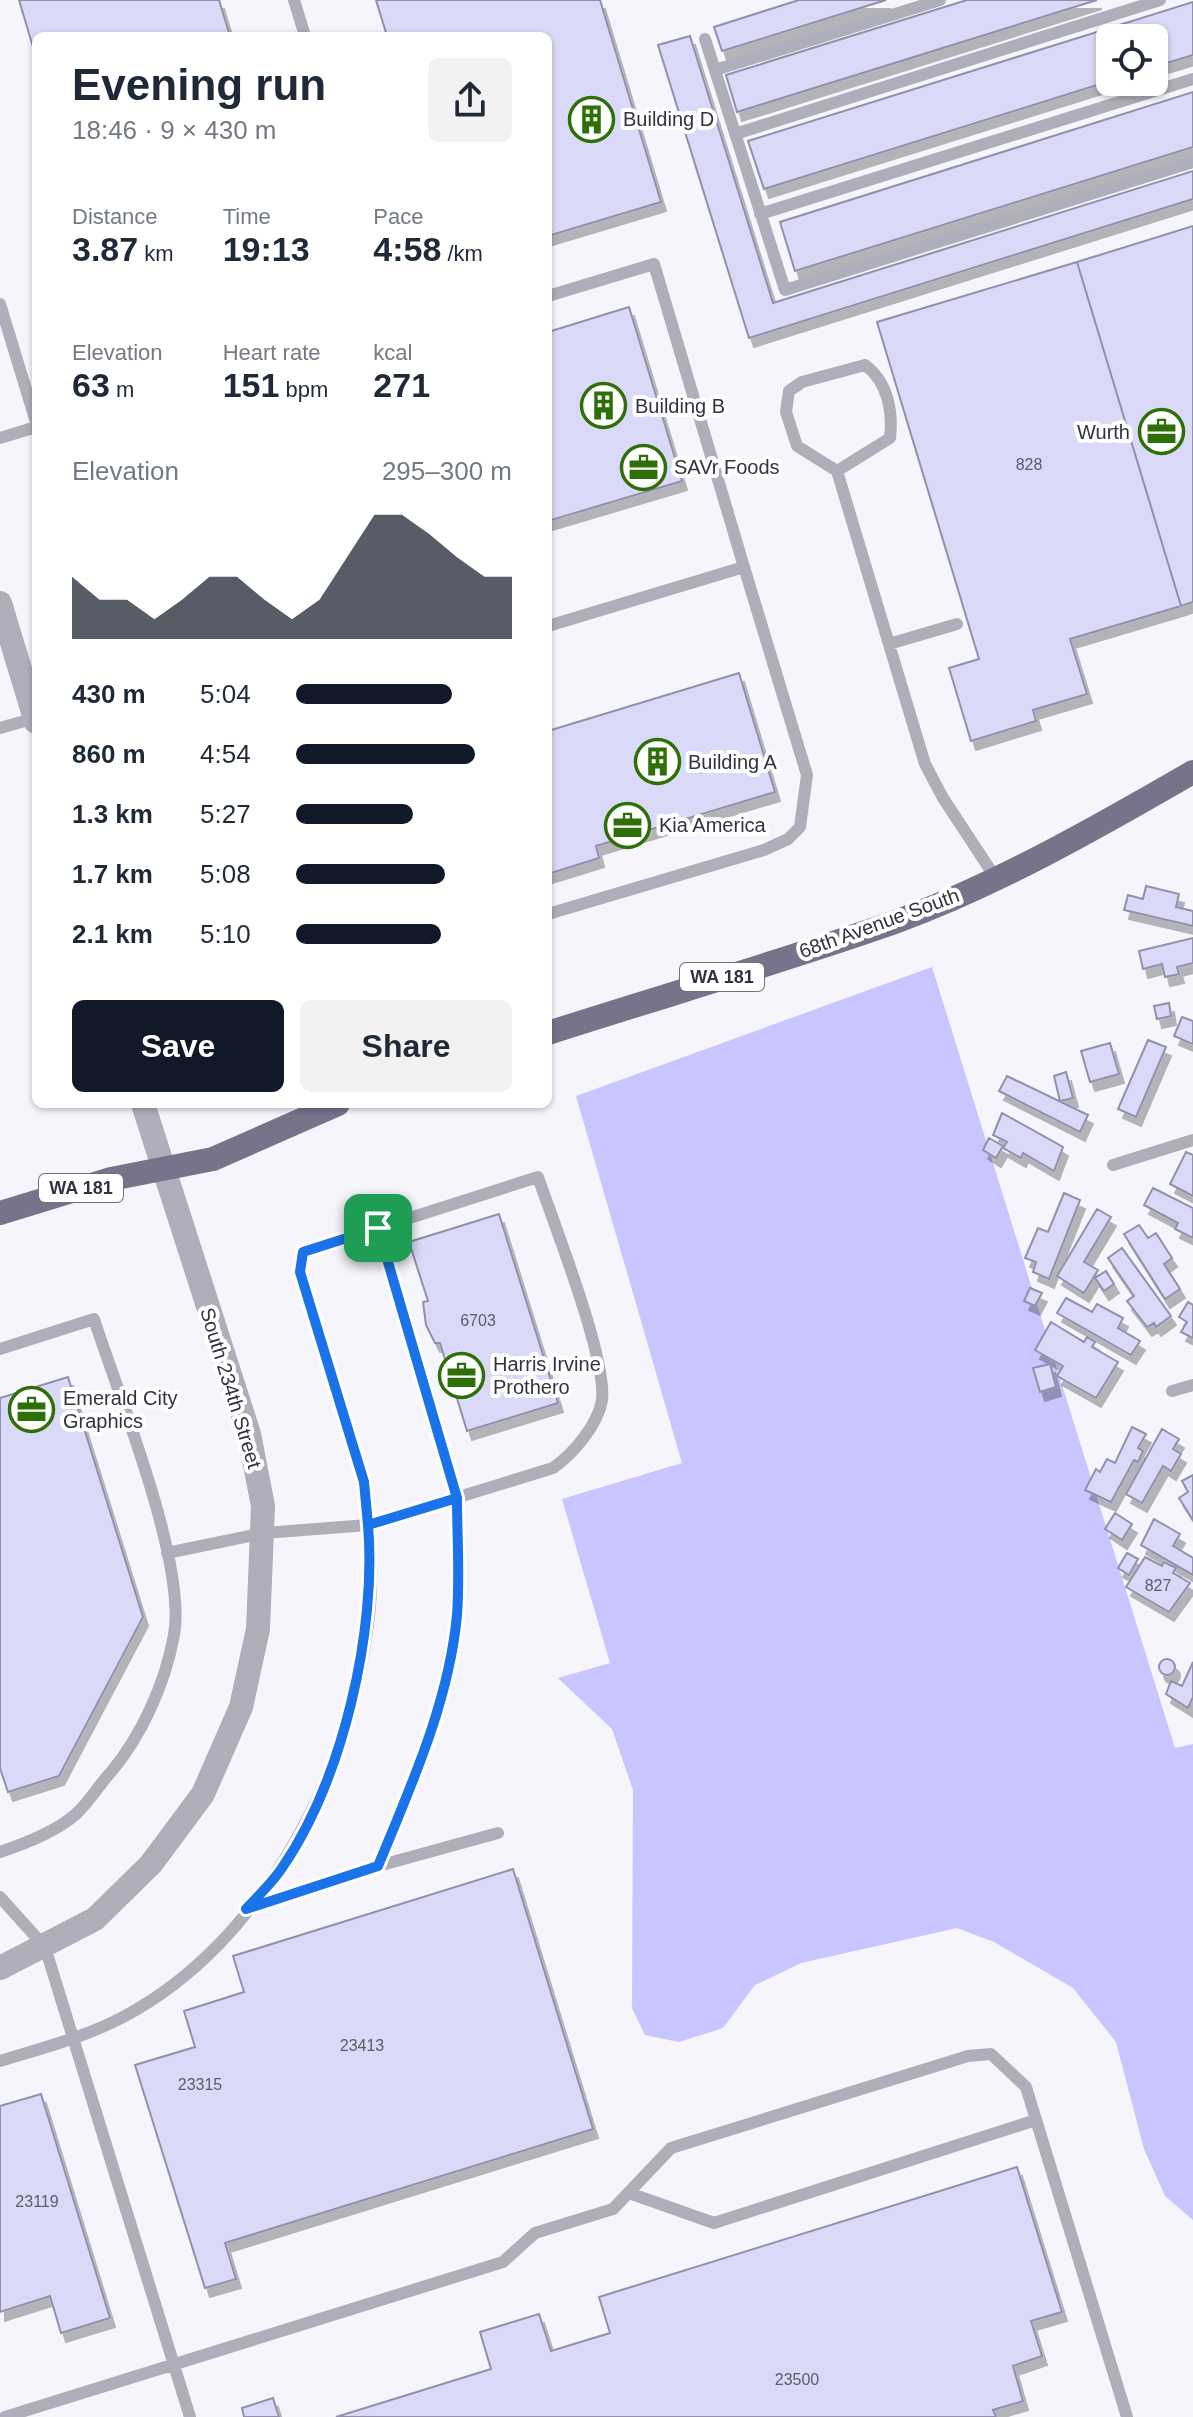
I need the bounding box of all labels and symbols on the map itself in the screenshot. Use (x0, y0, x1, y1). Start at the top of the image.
building icon: Building D (568, 95, 616, 143)
place label: Building D (623, 108, 714, 130)
building icon: Building B (580, 382, 628, 430)
place label: Building B (635, 395, 725, 417)
office icon: Wurth (1137, 408, 1185, 456)
place label: Wurth (1077, 421, 1130, 443)
office icon: SAVr Foods (619, 443, 667, 491)
place label: SAVr Foods (674, 456, 780, 478)
house number: 828 (1016, 456, 1042, 473)
building icon: Building A (633, 738, 681, 786)
place label: Building A (688, 751, 778, 773)
office icon: Kia America (604, 801, 652, 849)
place label: Kia America (659, 814, 767, 836)
street label: 68th Avenue South (796, 884, 962, 962)
road number: WA 181 (680, 963, 764, 991)
road number: WA 181 (39, 1174, 123, 1202)
pin (344, 1194, 412, 1262)
street label: South 234th Street (196, 1305, 266, 1471)
house number: 6703 (460, 1312, 496, 1329)
office icon: Harris Irvine Prothero (438, 1351, 486, 1399)
place label: Harris Irvine Prothero (493, 1353, 601, 1398)
office icon: Emerald City Graphics (8, 1385, 56, 1433)
place label: Emerald City Graphics (63, 1387, 177, 1432)
house number: 827 (1145, 1577, 1171, 1594)
house number: 23413 (340, 2037, 384, 2054)
house number: 23315 (178, 2076, 222, 2093)
house number: 23119 (15, 2193, 59, 2210)
house number: 23500 (775, 2371, 819, 2388)

